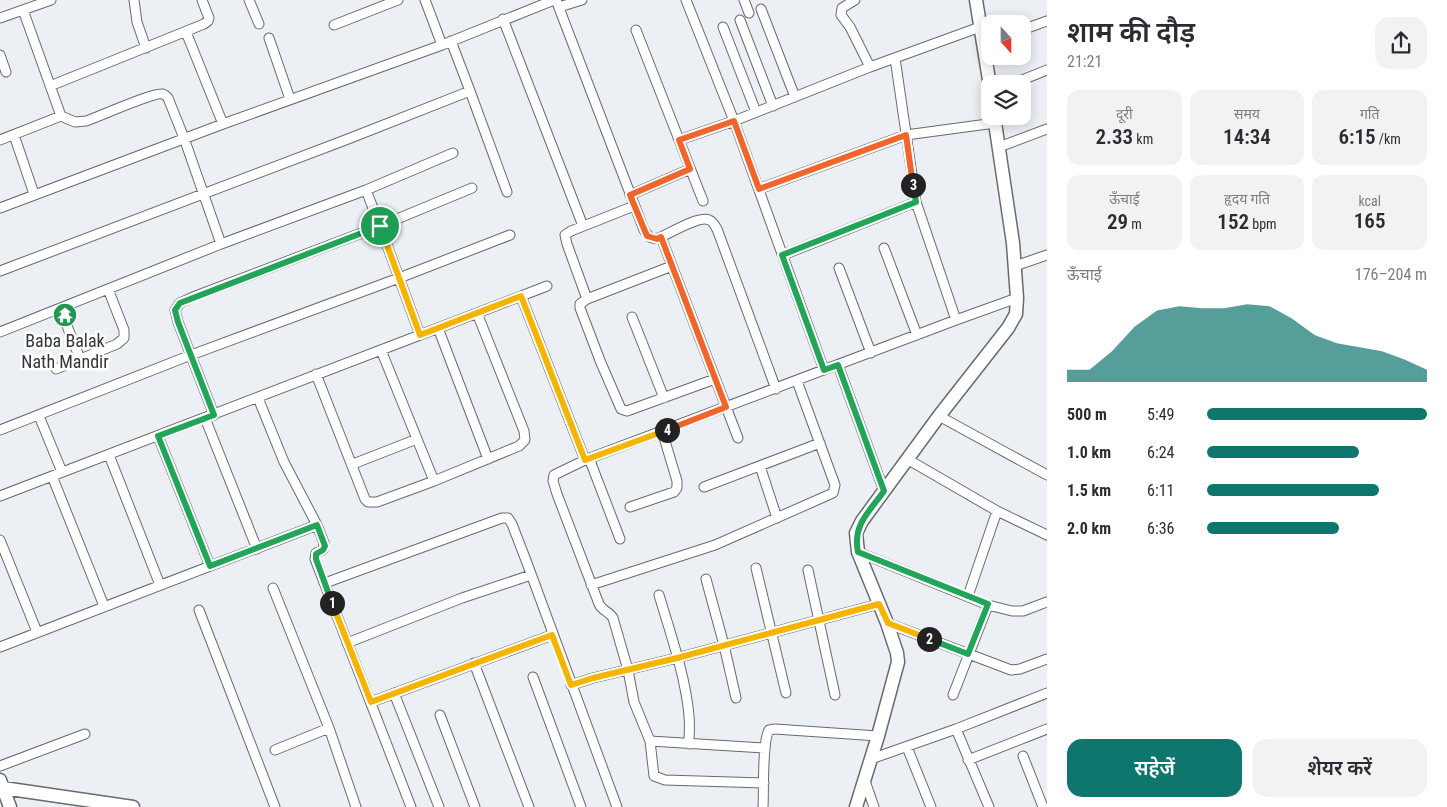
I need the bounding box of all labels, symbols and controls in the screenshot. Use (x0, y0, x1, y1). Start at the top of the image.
north arrow (981, 15, 1031, 65)
map controls (981, 15, 1031, 125)
text: शाम की दौड़ (1067, 16, 1195, 49)
button: share (1375, 17, 1427, 69)
text: 21:21 (1067, 52, 1102, 71)
button: layers (981, 75, 1031, 125)
text: दूरी (1116, 106, 1133, 122)
text: समय (1234, 106, 1260, 122)
text: गति (1360, 106, 1379, 122)
text: 2.33 (1095, 125, 1133, 149)
text: 14:34 (1223, 125, 1271, 149)
text: 6:15 (1338, 125, 1376, 149)
text: km (1133, 131, 1153, 147)
text: /km (1376, 131, 1401, 147)
pin: 3 (900, 172, 926, 198)
text: 3 (910, 177, 917, 193)
text: ऊँचाई (1109, 191, 1140, 207)
text: हृदय गति (1224, 191, 1270, 207)
text: kcal (1358, 193, 1381, 209)
pin (359, 205, 401, 247)
text: 165 (1354, 209, 1386, 233)
text: 29 (1107, 210, 1128, 234)
text: 152 (1217, 210, 1249, 234)
icon: arrive (366, 212, 394, 240)
text: m (1128, 216, 1142, 232)
text: bpm (1249, 216, 1277, 232)
text: ऊँचाई (1067, 265, 1102, 284)
text: 176–204 m (1355, 265, 1427, 284)
temple icon: Baba Balak Nath Mandir (52, 302, 78, 328)
place label: Baba Balak Nath Mandir (21, 330, 109, 372)
text: 500 m (1067, 405, 1107, 424)
text: 5:49 (1147, 405, 1174, 424)
pin: 4 (654, 418, 680, 442)
text: 4 (664, 422, 671, 438)
text: 1.0 km (1067, 443, 1111, 462)
text: 6:24 (1147, 443, 1174, 462)
text: 1.5 km (1067, 481, 1111, 500)
text: 6:11 (1147, 481, 1174, 500)
text: 2.0 km (1067, 519, 1111, 538)
text: 6:36 (1147, 519, 1174, 538)
pin: 1 (320, 590, 344, 616)
text: 1 (329, 595, 336, 611)
pin: 2 (916, 626, 942, 652)
text: 2 (926, 631, 933, 647)
button: सहेजें (1067, 739, 1242, 797)
button: शेयर करें (1252, 739, 1427, 797)

